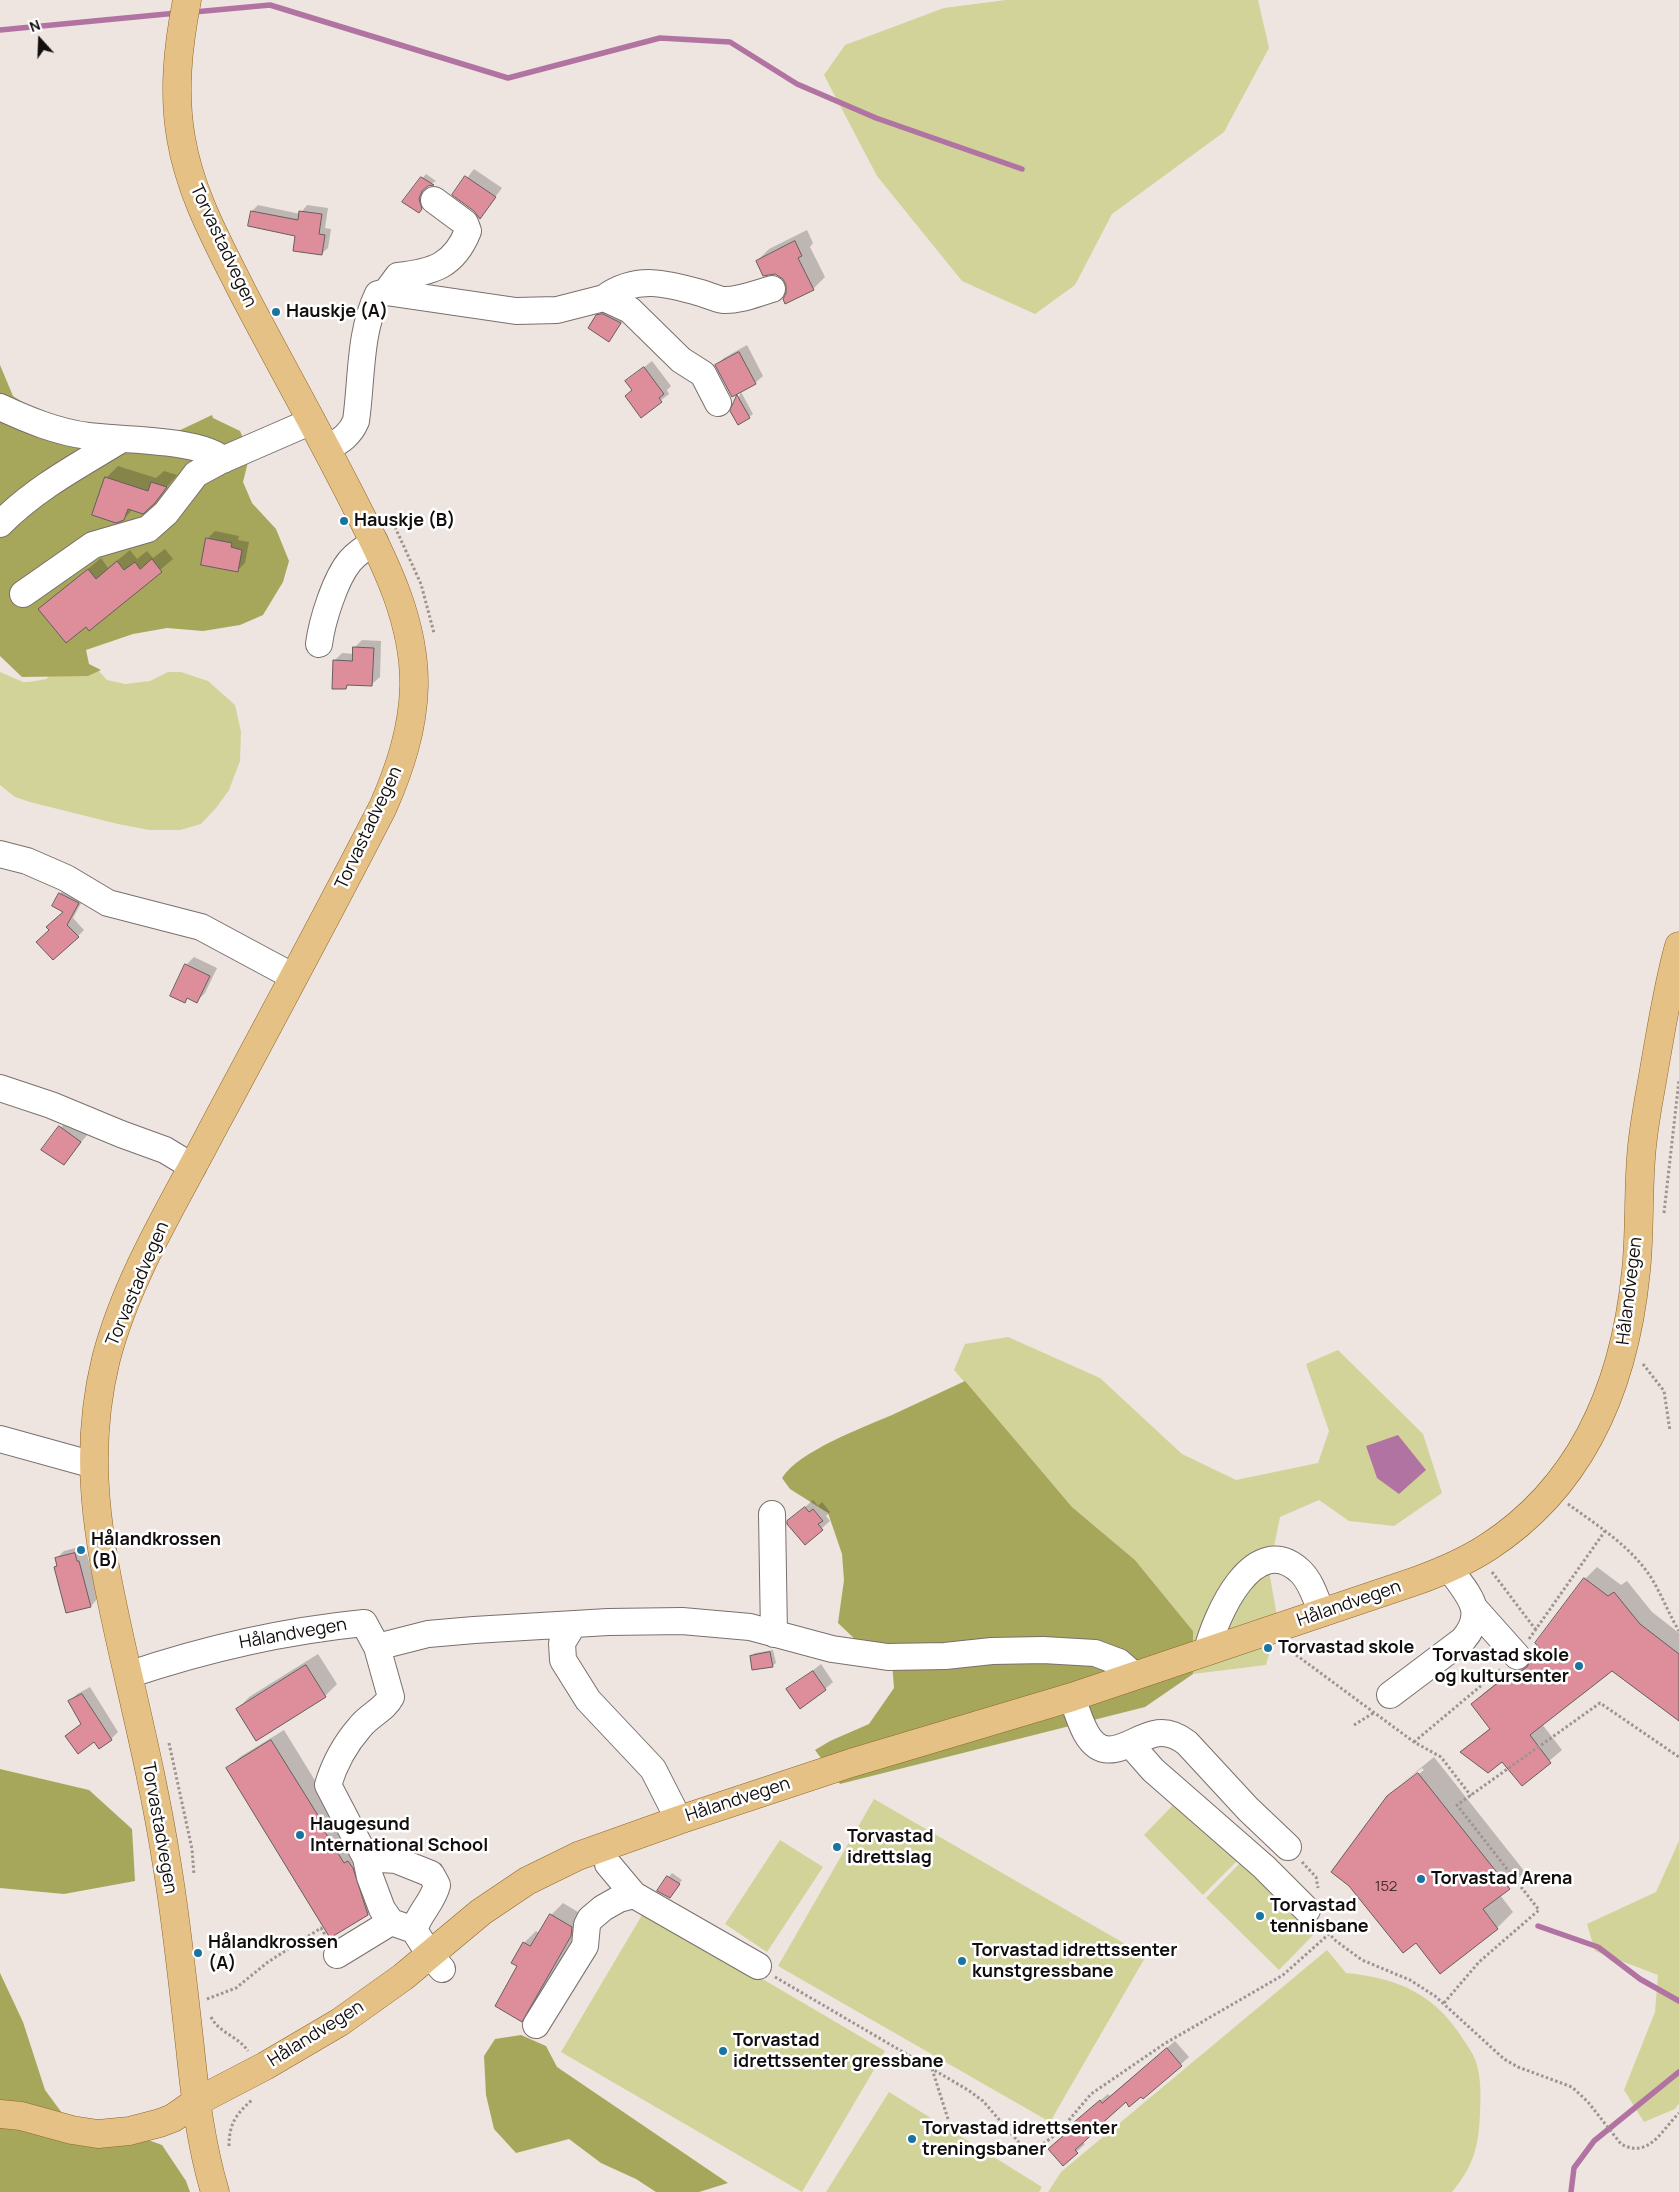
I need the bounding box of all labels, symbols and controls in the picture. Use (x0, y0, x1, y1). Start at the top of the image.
north arrow (15, 15, 65, 65)
text: N (27, 15, 43, 36)
street label: Torvastadvegen (185, 181, 261, 311)
place label: Hauskje (A) (286, 301, 388, 323)
marker: Hauskje (A) (270, 306, 282, 318)
place label: Hauskje (B) (354, 510, 455, 532)
marker: Hauskje (B) (338, 515, 350, 527)
street label: Torvastadvegen (331, 763, 407, 893)
street label: Torvastadvegen (102, 1218, 174, 1350)
street label: Hålandvegen (1613, 1236, 1647, 1346)
place label: Hålandkrossen (B) (91, 1529, 221, 1572)
marker: Hålandkrossen (B) (75, 1544, 87, 1556)
street label: Hålandvegen (1294, 1576, 1404, 1632)
street label: Hålandvegen (238, 1614, 348, 1654)
place label: Torvastad skole (1278, 1637, 1414, 1659)
marker: Torvastad skole (1262, 1642, 1274, 1654)
place label: Torvastad skole og kultursenter (1433, 1645, 1569, 1688)
marker: Torvastad skole og kultursenter (1573, 1660, 1585, 1672)
street label: Torvastadvegen (137, 1761, 181, 1895)
street label: Hålandvegen (683, 1773, 793, 1827)
place label: Haugesund International School (310, 1814, 488, 1856)
place label: Torvastad idrettslag (847, 1826, 934, 1868)
marker: Haugesund International School (294, 1829, 306, 1841)
marker: Torvastad idrettslag (831, 1841, 843, 1853)
place label: Torvastad Arena (1431, 1868, 1572, 1890)
marker: Torvastad Arena (1415, 1873, 1427, 1885)
house number: 152 (1375, 1878, 1397, 1896)
place label: Torvastad tennisbane (1270, 1895, 1369, 1938)
marker: Torvastad tennisbane (1254, 1910, 1266, 1922)
place label: Hålandkrossen (A) (208, 1932, 338, 1975)
place label: Torvastad idrettssenter kunstgressbane (972, 1940, 1177, 1982)
marker: Hålandkrossen (A) (192, 1947, 204, 1959)
marker: Torvastad idrettssenter kunstgressbane (956, 1955, 968, 1967)
street label: Hålandvegen (264, 1996, 368, 2072)
place label: Torvastad idrettssenter gressbane (733, 2030, 944, 2072)
marker: Torvastad idrettssenter gressbane (717, 2045, 729, 2057)
place label: Torvastad idrettsenter treningsbaner (922, 2118, 1118, 2160)
marker: Torvastad idrettsenter treningsbaner (906, 2133, 918, 2145)

